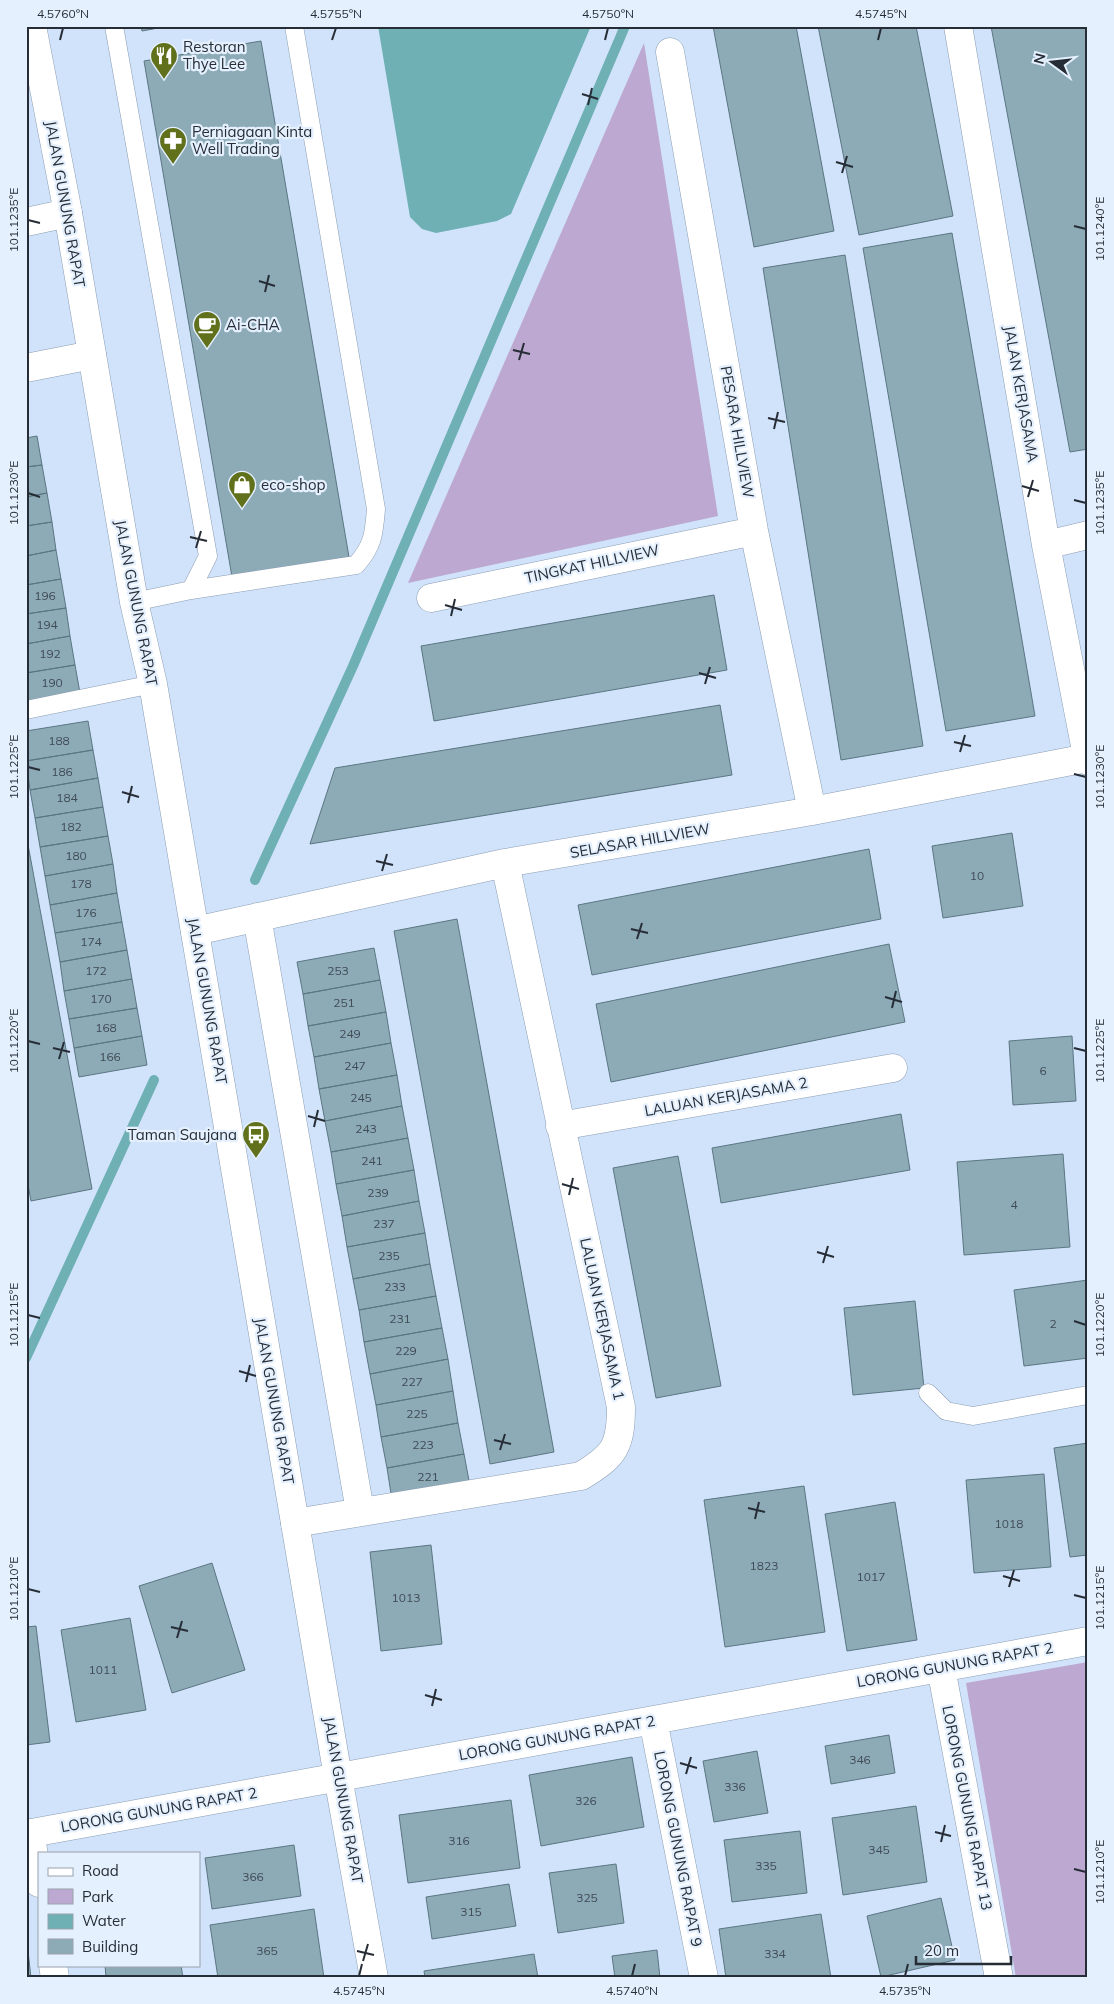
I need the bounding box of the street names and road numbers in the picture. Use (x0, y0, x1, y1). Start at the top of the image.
street label: JALAN GUNUNG RAPAT (41, 119, 90, 289)
street label: JALAN KERJASAMA (1000, 324, 1043, 464)
street label: PESARA HILLVIEW (717, 364, 759, 500)
street label: JALAN GUNUNG RAPAT (111, 518, 162, 688)
street label: TINGKAT HILLVIEW (523, 540, 661, 587)
street label: SELASAR HILLVIEW (569, 819, 712, 862)
street label: JALAN GUNUNG RAPAT (183, 916, 232, 1086)
street label: LALUAN KERJASAMA 2 (643, 1073, 809, 1120)
street label: LALUAN KERJASAMA 1 (576, 1236, 629, 1402)
street label: JALAN GUNUNG RAPAT (250, 1316, 299, 1486)
street label: LORONG GUNUNG RAPAT 2 (855, 1638, 1055, 1691)
street label: LORONG GUNUNG RAPAT 13 (938, 1704, 997, 1912)
street label: LORONG GUNUNG RAPAT 2 (457, 1711, 657, 1764)
street label: JALAN GUNUNG RAPAT (319, 1715, 368, 1885)
street label: LORONG GUNUNG RAPAT 9 (650, 1749, 707, 1948)
street label: LORONG GUNUNG RAPAT 2 (59, 1783, 259, 1836)

